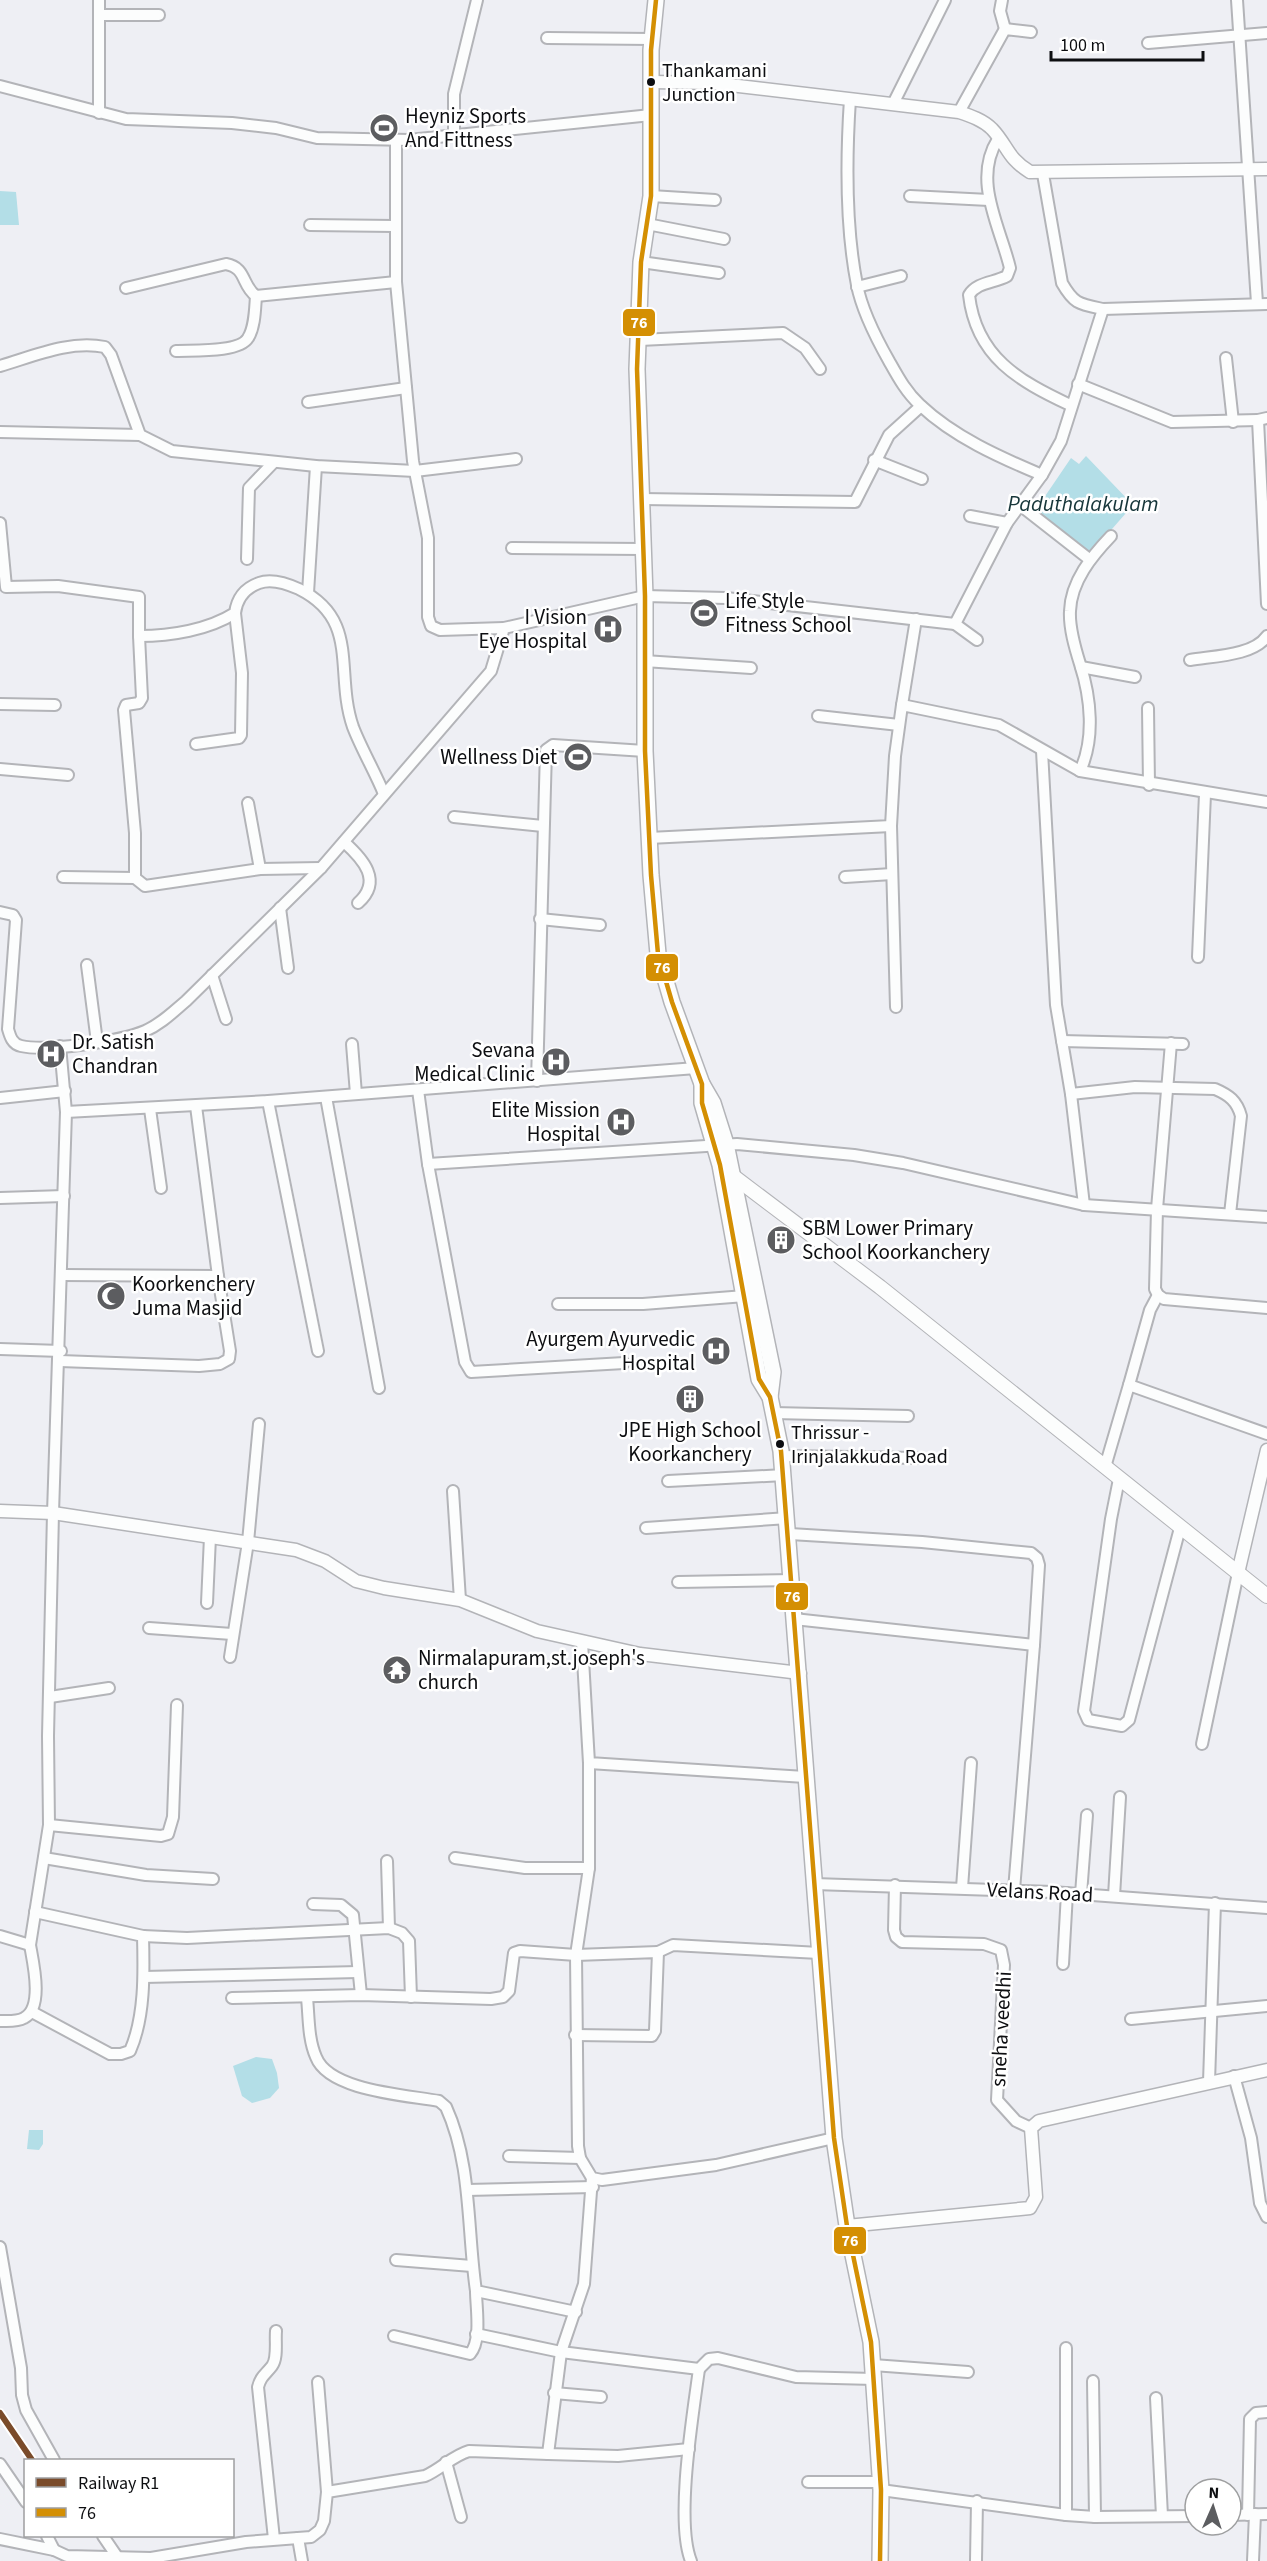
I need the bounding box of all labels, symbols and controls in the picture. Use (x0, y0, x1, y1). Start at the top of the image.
scale bar (1051, 24, 1202, 62)
text: 100 m (1060, 33, 1105, 58)
place label: Thankamani Junction (662, 57, 767, 109)
marker: Thankamani Junction (645, 76, 657, 88)
place label: Heyniz Sports And Fittness (405, 101, 526, 155)
sports icon: Heyniz Sports And Fittness (368, 112, 400, 144)
line badge: 76 (622, 308, 656, 337)
text: 76 (631, 312, 647, 334)
water label: Paduthalakulam (1007, 488, 1159, 520)
place label: Life Style Fitness School (725, 586, 852, 640)
sports icon: Life Style Fitness School (688, 597, 720, 629)
place label: I Vision Eye Hospital (479, 602, 587, 656)
hospital icon: I Vision Eye Hospital (592, 613, 624, 645)
sports icon: Wellness Diet (562, 741, 594, 773)
place label: Wellness Diet (440, 742, 557, 772)
line badge: 76 (645, 953, 679, 982)
text: 76 (654, 957, 670, 979)
place label: Dr. Satish Chandran (72, 1027, 158, 1081)
place label: Sevana Medical Clinic (414, 1035, 535, 1089)
hospital icon: Dr. Satish Chandran (35, 1038, 67, 1070)
hospital icon: Sevana Medical Clinic (540, 1046, 572, 1078)
place label: Elite Mission Hospital (491, 1095, 600, 1149)
hospital icon: Elite Mission Hospital (605, 1106, 637, 1138)
place label: SBM Lower Primary School Koorkanchery (802, 1213, 990, 1267)
building icon: SBM Lower Primary School Koorkanchery (765, 1224, 797, 1256)
place label: Koorkenchery Juma Masjid (132, 1269, 255, 1323)
mosque icon: Koorkenchery Juma Masjid (95, 1280, 127, 1312)
place label: Ayurgem Ayurvedic Hospital (526, 1324, 695, 1378)
hospital icon: Ayurgem Ayurvedic Hospital (700, 1335, 732, 1367)
building icon: JPE High School Koorkanchery (674, 1383, 706, 1415)
place label: JPE High School Koorkanchery (619, 1415, 761, 1469)
place label: Thrissur - Irinjalakkuda Road (791, 1419, 948, 1471)
marker: Thrissur - Irinjalakkuda Road (774, 1438, 786, 1450)
line badge: 76 (775, 1582, 809, 1611)
text: 76 (784, 1586, 800, 1608)
place label: Nirmalapuram,st.joseph's church (418, 1643, 645, 1697)
temple icon: Nirmalapuram,st.joseph's church (381, 1654, 413, 1686)
street label: Velans Road (986, 1874, 1094, 1910)
street label: sneha veedhi (983, 1970, 1019, 2088)
line badge: 76 (833, 2226, 867, 2255)
text: 76 (842, 2230, 858, 2252)
legend (24, 2459, 234, 2537)
text: Railway R1 (78, 2471, 159, 2496)
north arrow (1183, 2477, 1243, 2537)
text: N (1208, 2482, 1220, 2504)
text: 76 (78, 2501, 96, 2526)

